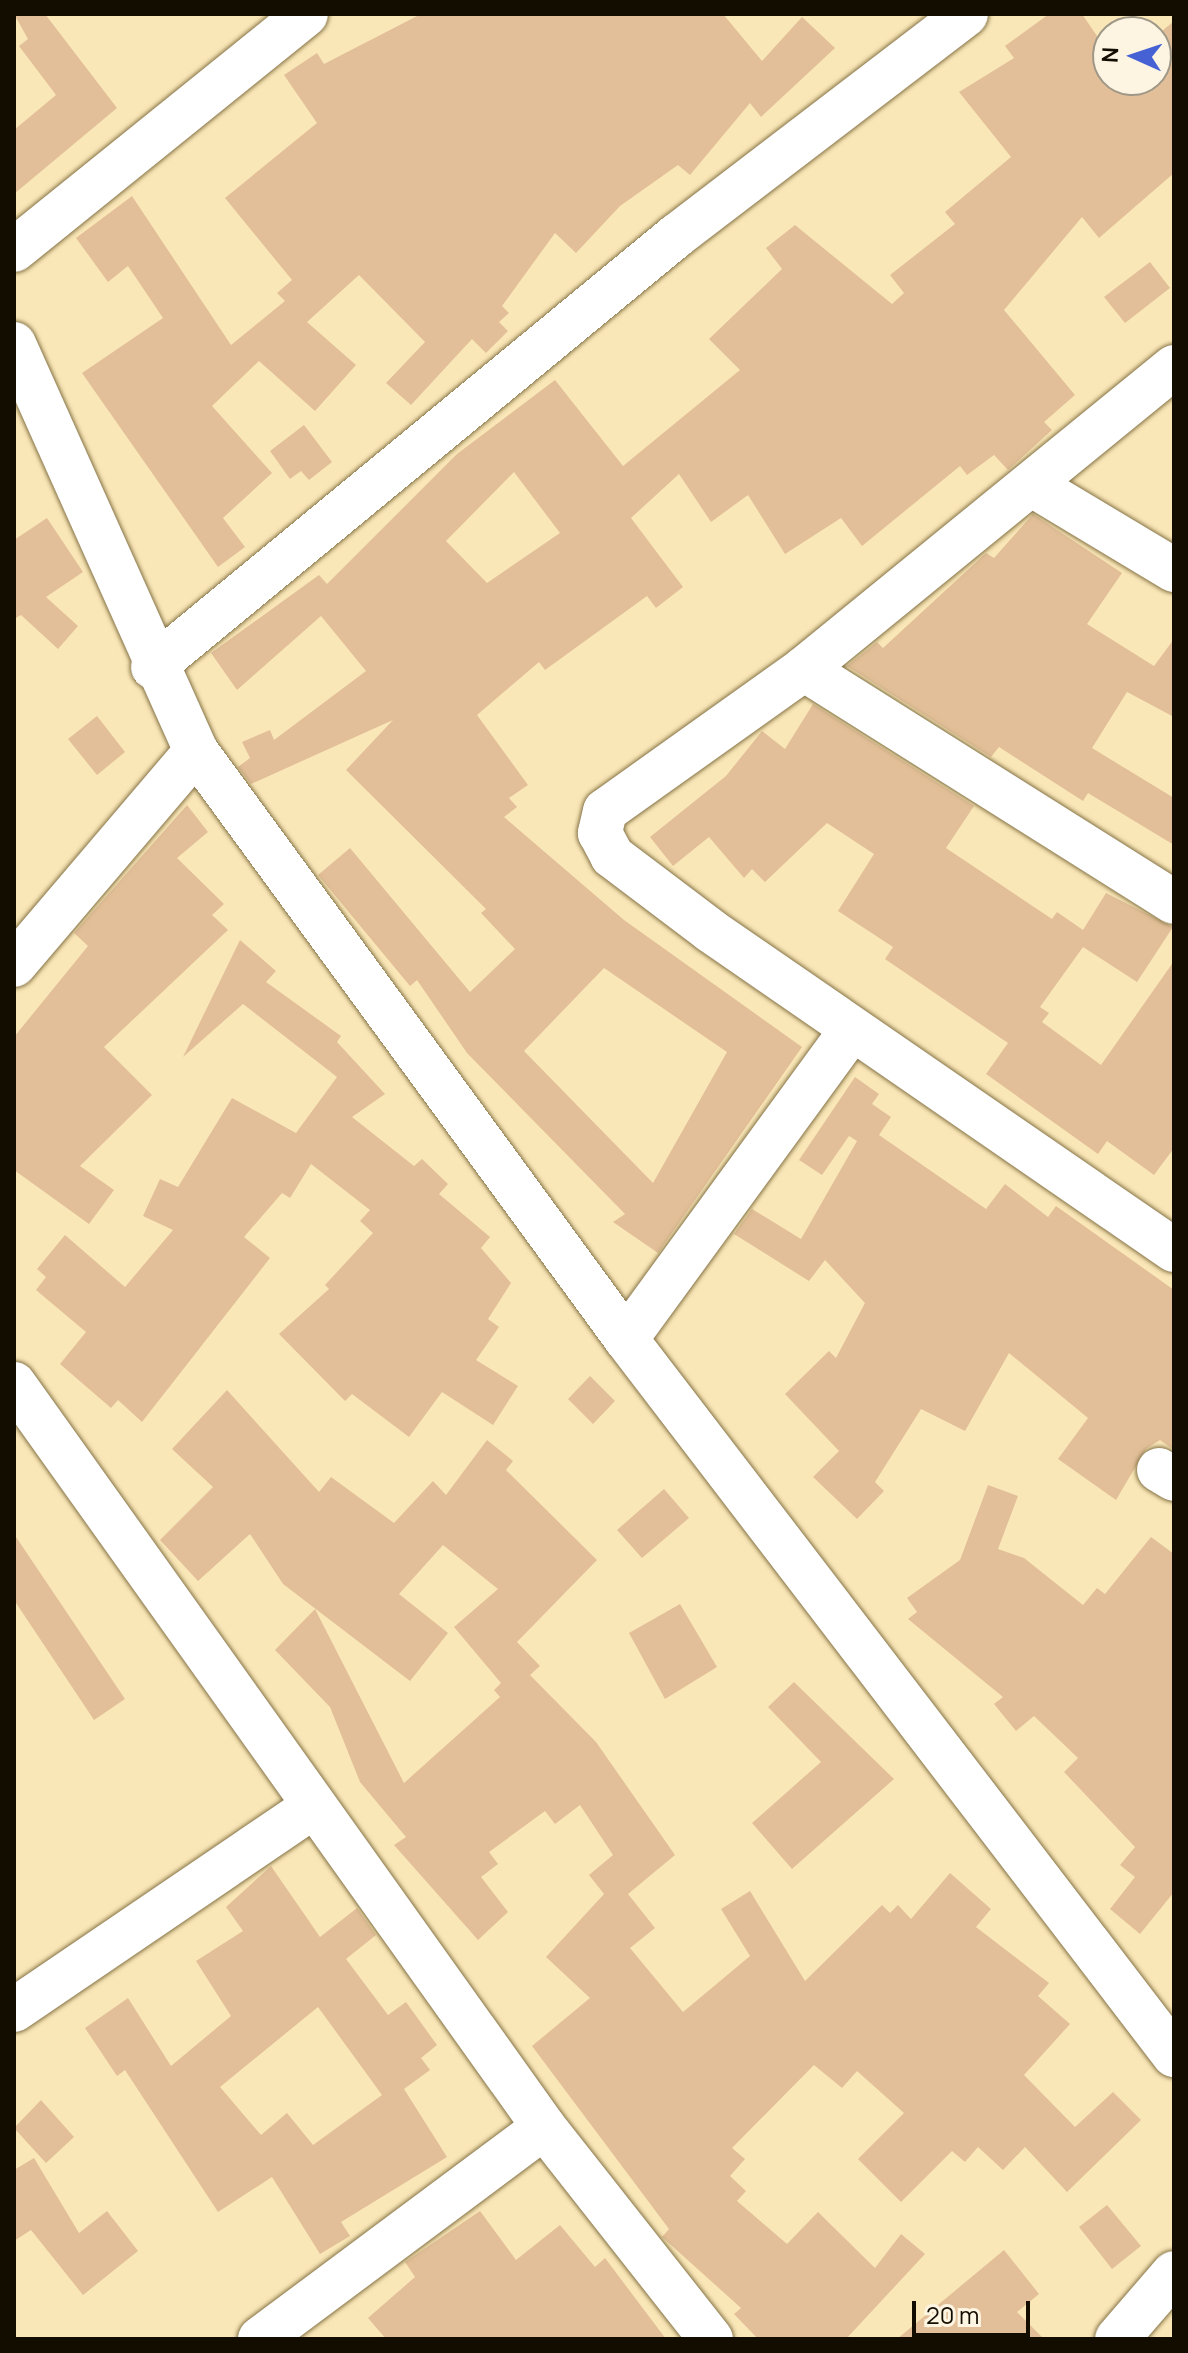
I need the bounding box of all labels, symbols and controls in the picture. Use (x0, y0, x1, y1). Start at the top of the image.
north arrow (1092, 16, 1172, 96)
text: N (1095, 46, 1125, 64)
scale bar (916, 2285, 1034, 2335)
text: 20 m (926, 2298, 979, 2331)

